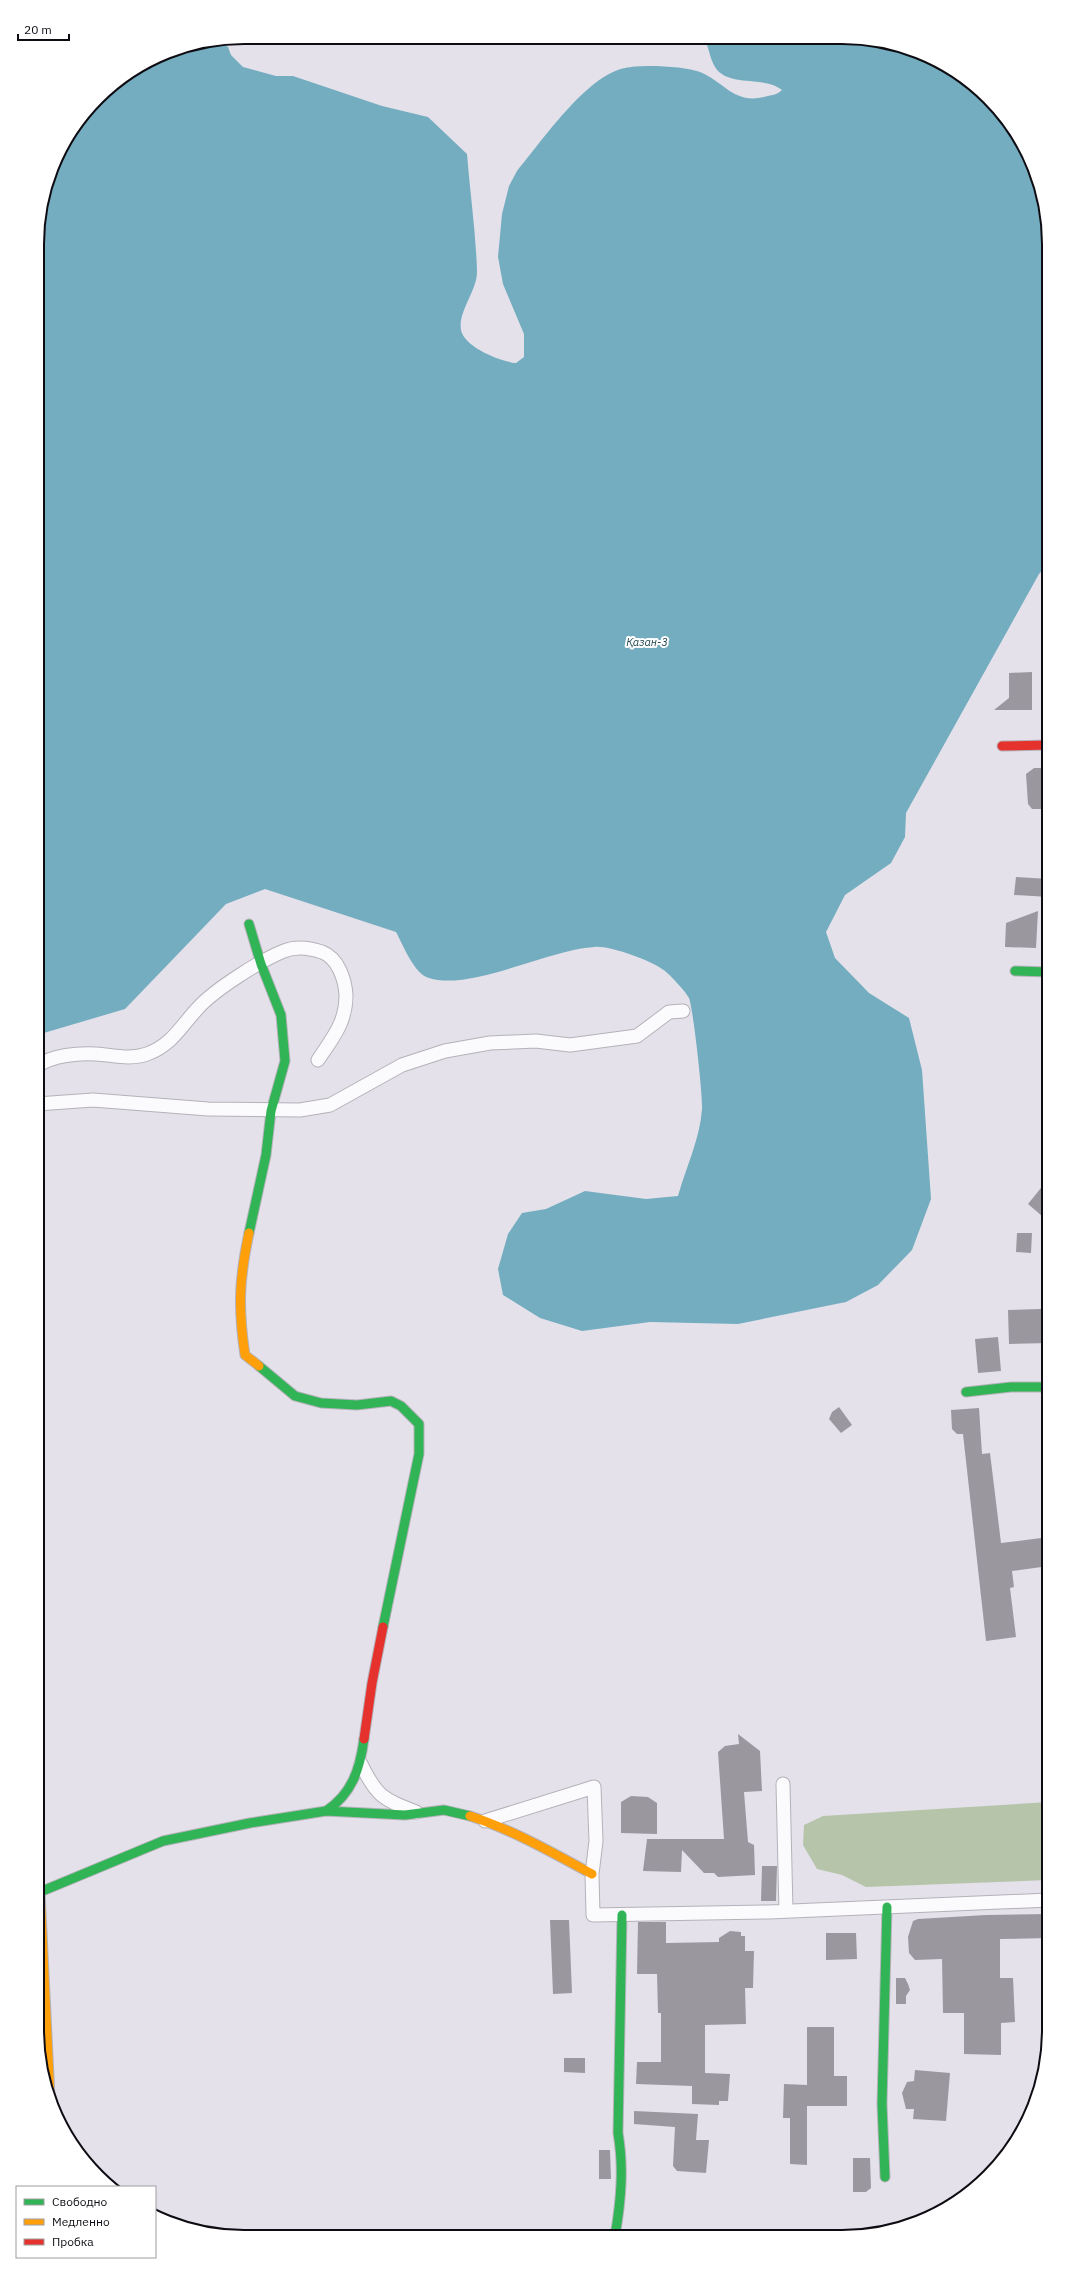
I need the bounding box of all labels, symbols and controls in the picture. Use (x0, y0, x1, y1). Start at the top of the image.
scale bar (18, 16, 69, 42)
text: 20 m (24, 22, 52, 37)
water label: Қазан-3 (626, 635, 668, 649)
legend (16, 2186, 156, 2258)
text: Свободно (52, 2194, 108, 2209)
text: Медленно (52, 2214, 110, 2229)
text: Пробка (52, 2234, 94, 2249)

